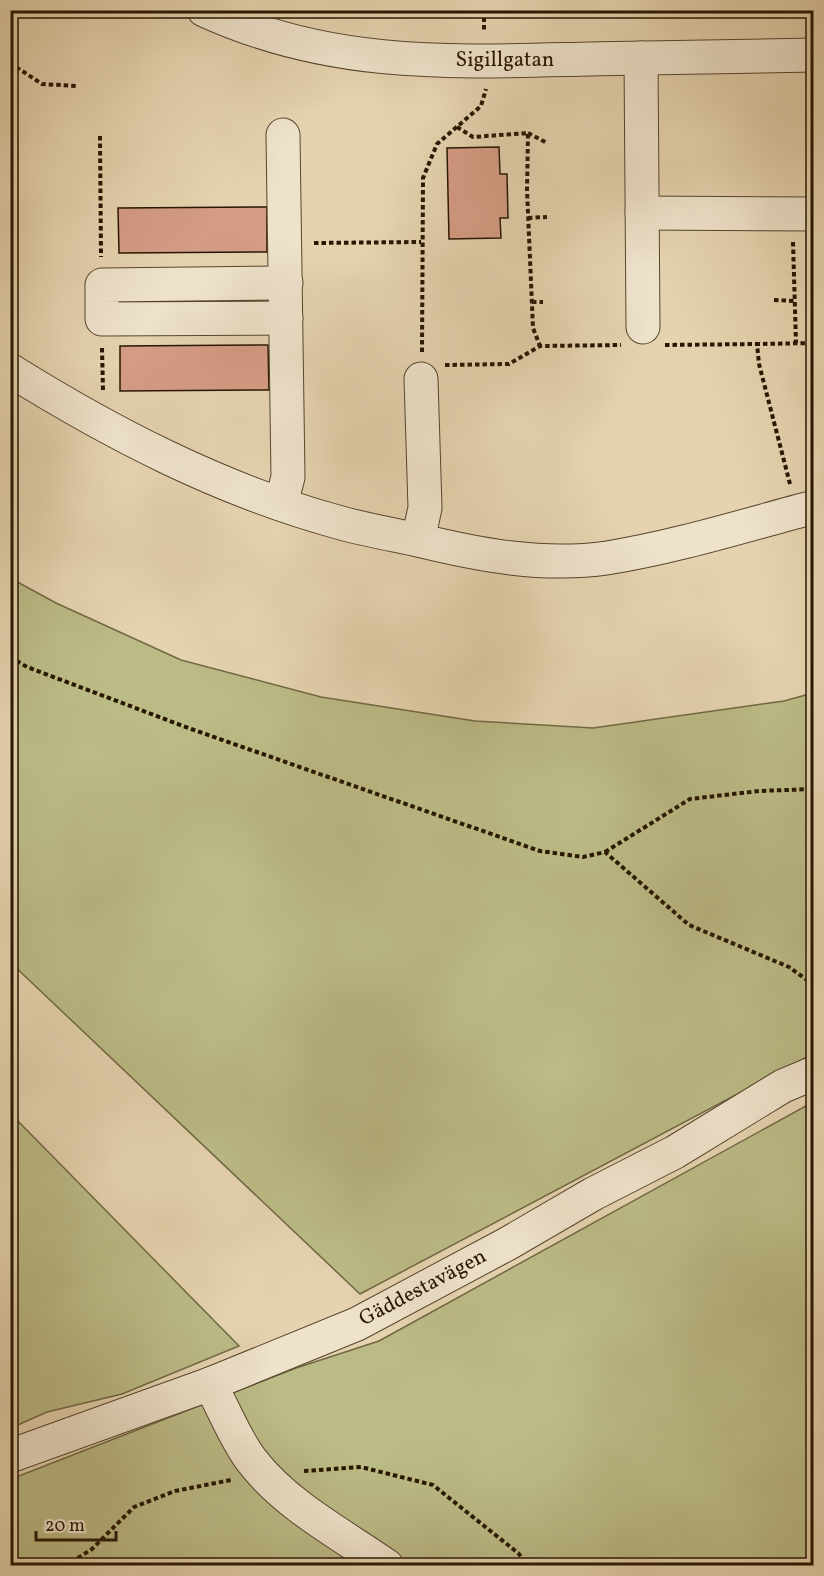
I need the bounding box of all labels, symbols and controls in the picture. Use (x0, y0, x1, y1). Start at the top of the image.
street label: Sigillgatan (456, 46, 554, 75)
street label: Gäddestavägen (354, 1242, 492, 1334)
scale bar (36, 1504, 116, 1542)
text: 20 m (45, 1514, 85, 1539)

